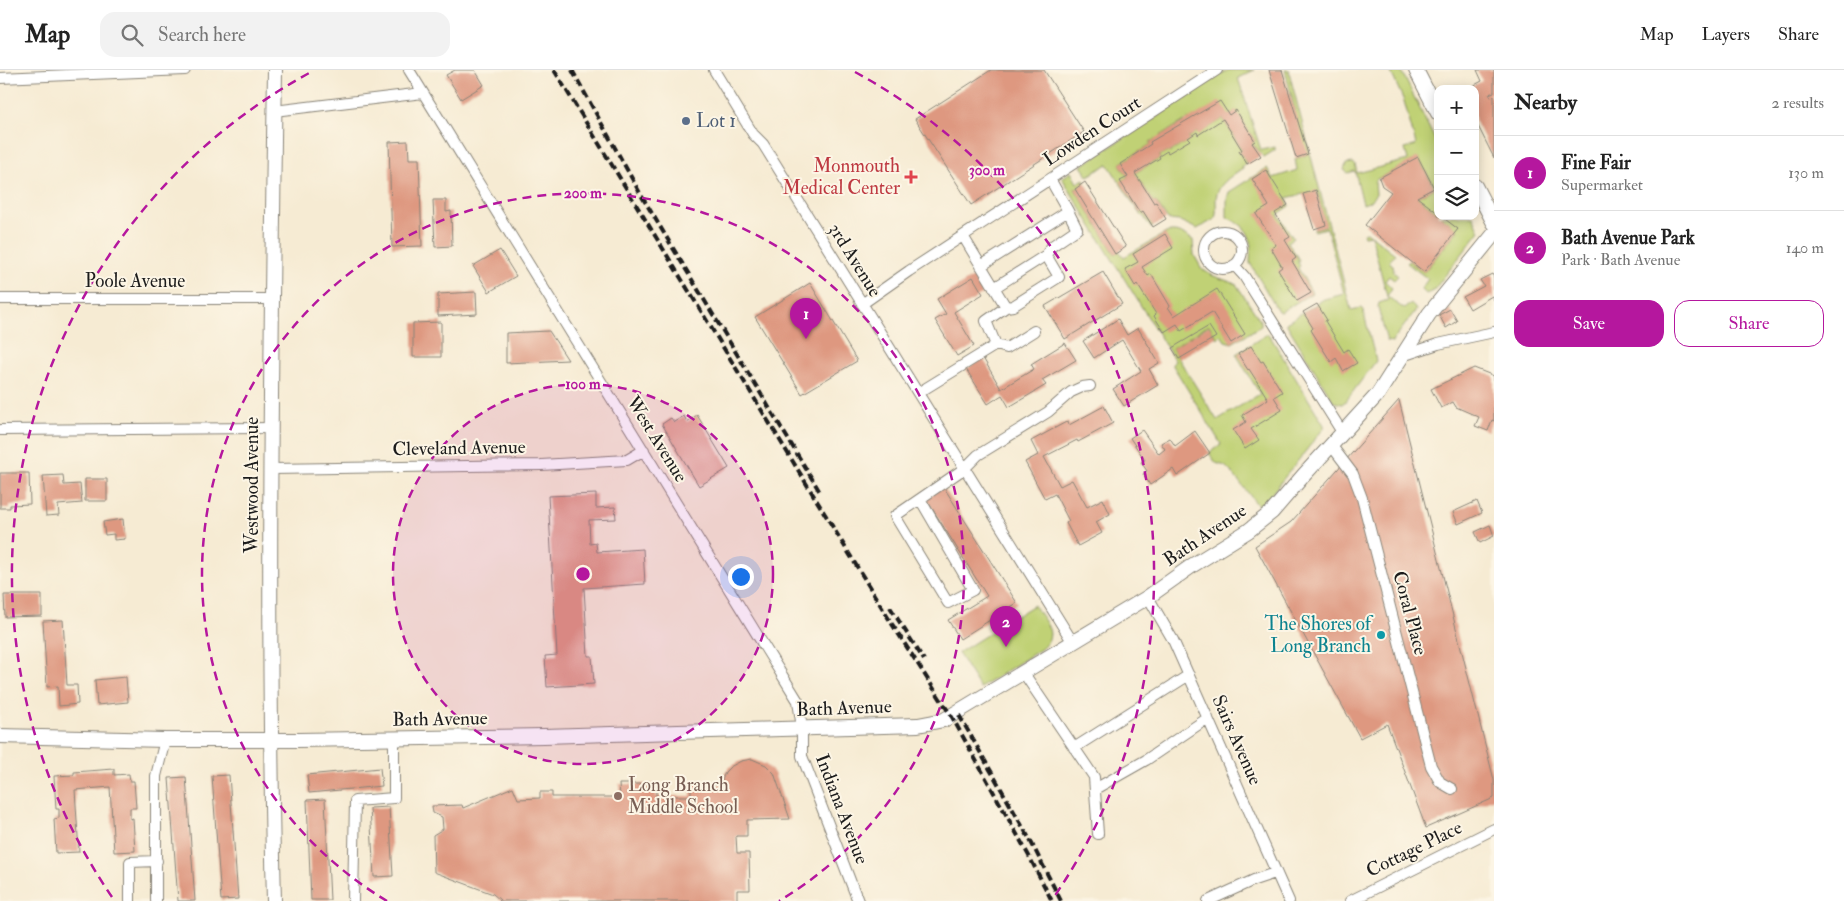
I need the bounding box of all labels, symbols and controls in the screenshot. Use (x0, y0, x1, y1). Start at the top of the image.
search box (100, 12, 450, 57)
text: Map (25, 19, 70, 50)
icon: search (118, 21, 146, 49)
text: Search here (158, 23, 246, 47)
text: Map (1640, 23, 1674, 46)
text: Layers (1702, 23, 1750, 46)
text: Share (1778, 23, 1819, 46)
map controls (1434, 85, 1479, 220)
button: + (1434, 85, 1479, 130)
text: Nearby (1514, 89, 1577, 116)
street label: Lowden Court (1039, 91, 1145, 171)
text: 2 results (1771, 93, 1824, 113)
place label: Lot 1 (696, 109, 736, 133)
marker: Lot 1 (680, 115, 692, 127)
button: − (1434, 130, 1479, 175)
text: Fine Fair (1561, 151, 1631, 175)
place label: Monmouth Medical Center (783, 154, 900, 200)
text: 300 m (969, 161, 1005, 180)
text: 1 (1527, 163, 1533, 183)
text: 130 m (1788, 163, 1824, 183)
marker: Monmouth Medical Center (904, 170, 918, 184)
button: layers (1434, 175, 1479, 220)
text: Supermarket (1561, 175, 1643, 195)
text: 200 m (564, 184, 602, 203)
street label: 3rd Avenue (823, 219, 887, 301)
text: Bath Avenue Park (1561, 226, 1695, 250)
text: 2 (1526, 238, 1534, 258)
text: 140 m (1786, 238, 1824, 258)
text: Park · Bath Avenue (1561, 250, 1680, 270)
street label: Poole Avenue (85, 269, 185, 293)
pin: 1 (790, 298, 822, 339)
button: Save (1514, 300, 1664, 347)
button: Share (1674, 300, 1824, 347)
text: 100 m (565, 375, 601, 394)
street label: West Avenue (621, 391, 693, 487)
street label: Westwood Avenue (240, 417, 264, 554)
street label: Cleveland Avenue (392, 435, 526, 461)
street label: Bath Avenue (1159, 498, 1251, 572)
your location (728, 564, 754, 590)
centre of rings (574, 565, 592, 583)
street label: Coral Place (1387, 568, 1433, 658)
pin: 2 (990, 606, 1022, 647)
place label: The Shores of Long Branch (1265, 612, 1374, 658)
marker: The Shores of Long Branch (1375, 629, 1387, 641)
street label: Sairs Avenue (1207, 691, 1268, 789)
street label: Bath Avenue (796, 694, 892, 722)
street label: Bath Avenue (392, 706, 488, 732)
street label: Indiana Avenue (810, 750, 874, 868)
place label: Long Branch Middle School (628, 773, 738, 819)
marker: Long Branch Middle School (612, 790, 624, 802)
street label: Cottage Place (1362, 815, 1466, 883)

